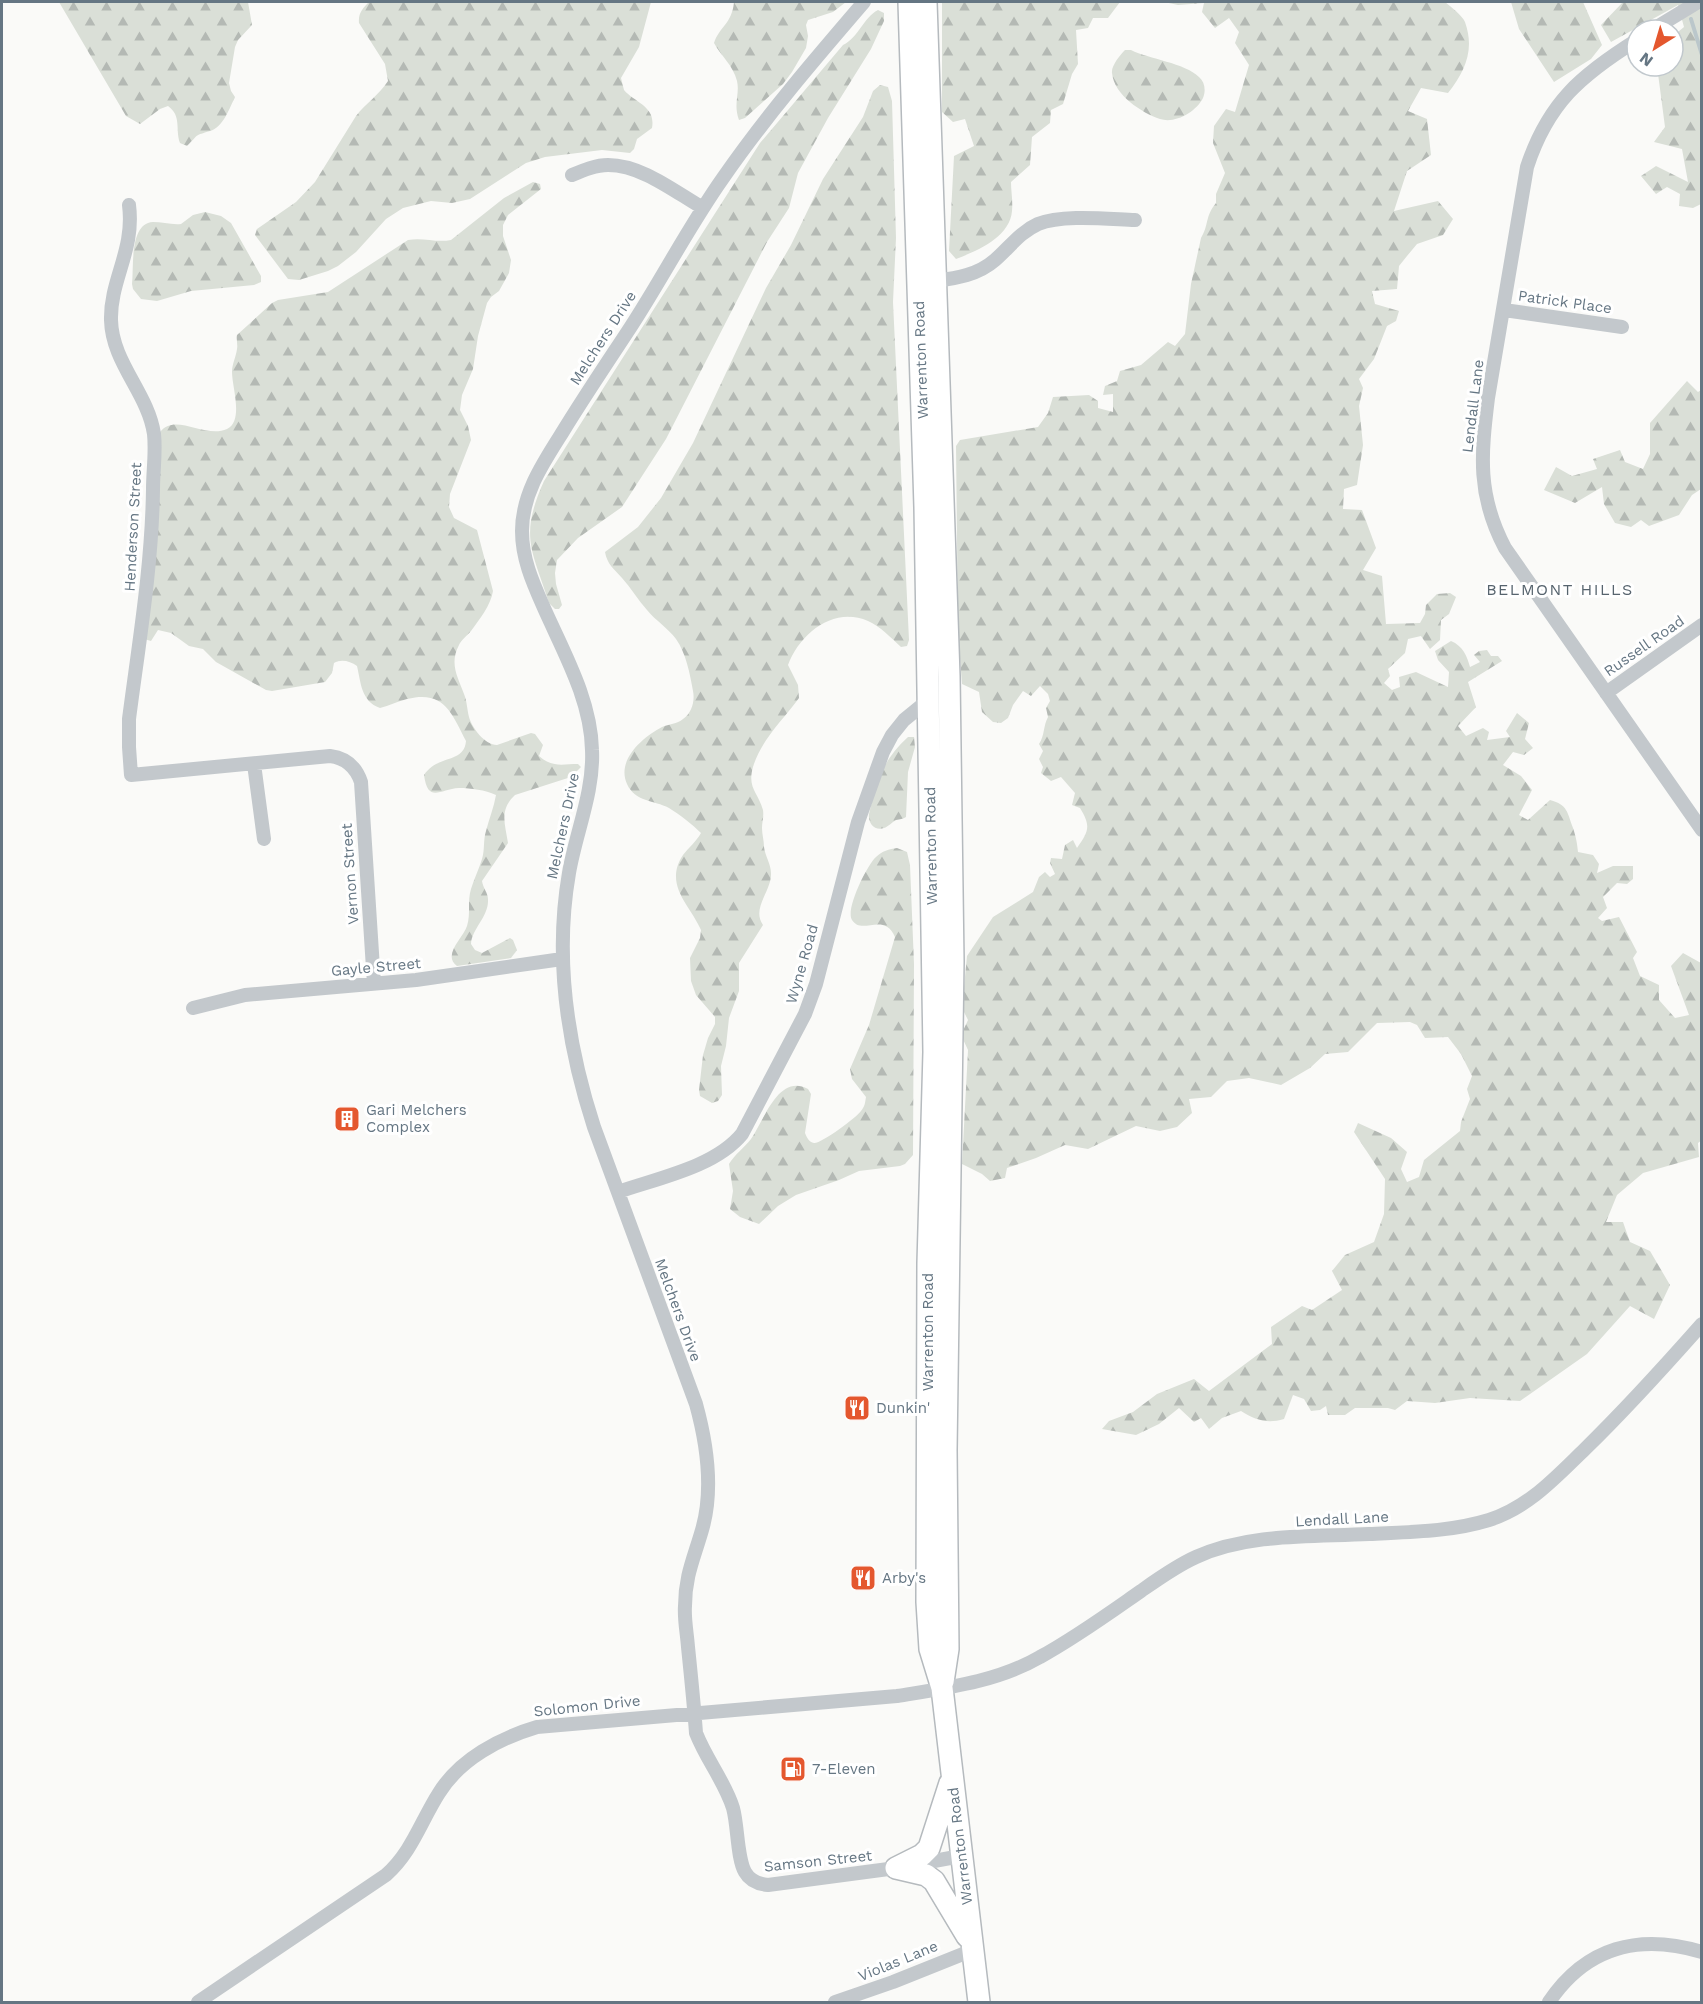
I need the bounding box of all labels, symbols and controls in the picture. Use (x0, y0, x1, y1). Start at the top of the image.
north arrow (1625, 18, 1685, 78)
text: N (1636, 48, 1657, 71)
street label: Patrick Place (1517, 286, 1613, 318)
street label: Melchers Drive (566, 288, 640, 388)
street label: Warrenton Road (910, 300, 932, 420)
street label: Lendall Lane (1458, 358, 1488, 454)
street label: Henderson Street (121, 461, 145, 592)
district label: BELMONT HILLS (1486, 580, 1634, 599)
street label: Russell Road (1600, 612, 1688, 680)
street label: Melchers Drive (543, 771, 583, 881)
street label: Warrenton Road (921, 787, 941, 905)
street label: Vernon Street (337, 822, 363, 925)
street label: Wyne Road (782, 922, 822, 1006)
street label: Gayle Street (330, 954, 422, 980)
place label: Gari Melchers Complex (366, 1101, 467, 1136)
building icon: Gari Melchers Complex (332, 1104, 362, 1134)
street label: Melchers Drive (651, 1256, 705, 1364)
street label: Warrenton Road (919, 1273, 937, 1391)
restaurant icon: Dunkin' (842, 1393, 872, 1423)
place label: Dunkin' (876, 1399, 930, 1417)
street label: Lendall Lane (1295, 1508, 1389, 1530)
restaurant icon: Arby's (848, 1563, 878, 1593)
place label: Arby's (882, 1569, 926, 1587)
street label: Solomon Drive (533, 1691, 641, 1721)
fuel station icon: 7-Eleven (778, 1754, 808, 1784)
place label: 7-Eleven (812, 1760, 876, 1778)
street label: Warrenton Road (944, 1786, 976, 1906)
street label: Samson Street (763, 1846, 874, 1876)
street label: Violas Lane (856, 1937, 940, 1985)

